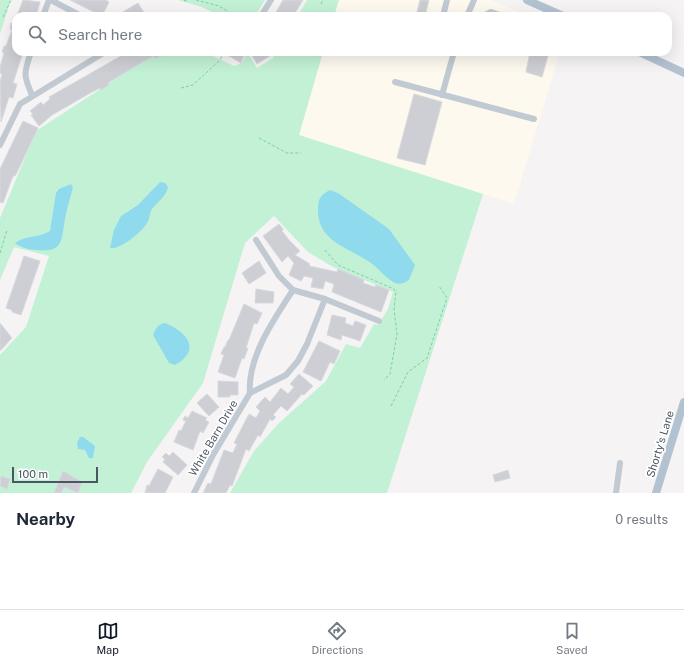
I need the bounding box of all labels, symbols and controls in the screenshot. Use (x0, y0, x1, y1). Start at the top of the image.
search box (12, 12, 672, 56)
icon: search (26, 23, 48, 45)
text: Search here (58, 26, 142, 43)
street label: White Barn Drive (186, 398, 240, 478)
street label: Shorty's Lane (644, 409, 676, 479)
scale bar (12, 465, 98, 484)
text: 100 m (18, 468, 48, 480)
text: Nearby (16, 509, 75, 529)
text: 0 results (615, 512, 668, 527)
tab: Map (96, 620, 119, 656)
tab: Directions (312, 620, 363, 656)
tab: Saved (556, 620, 588, 656)

